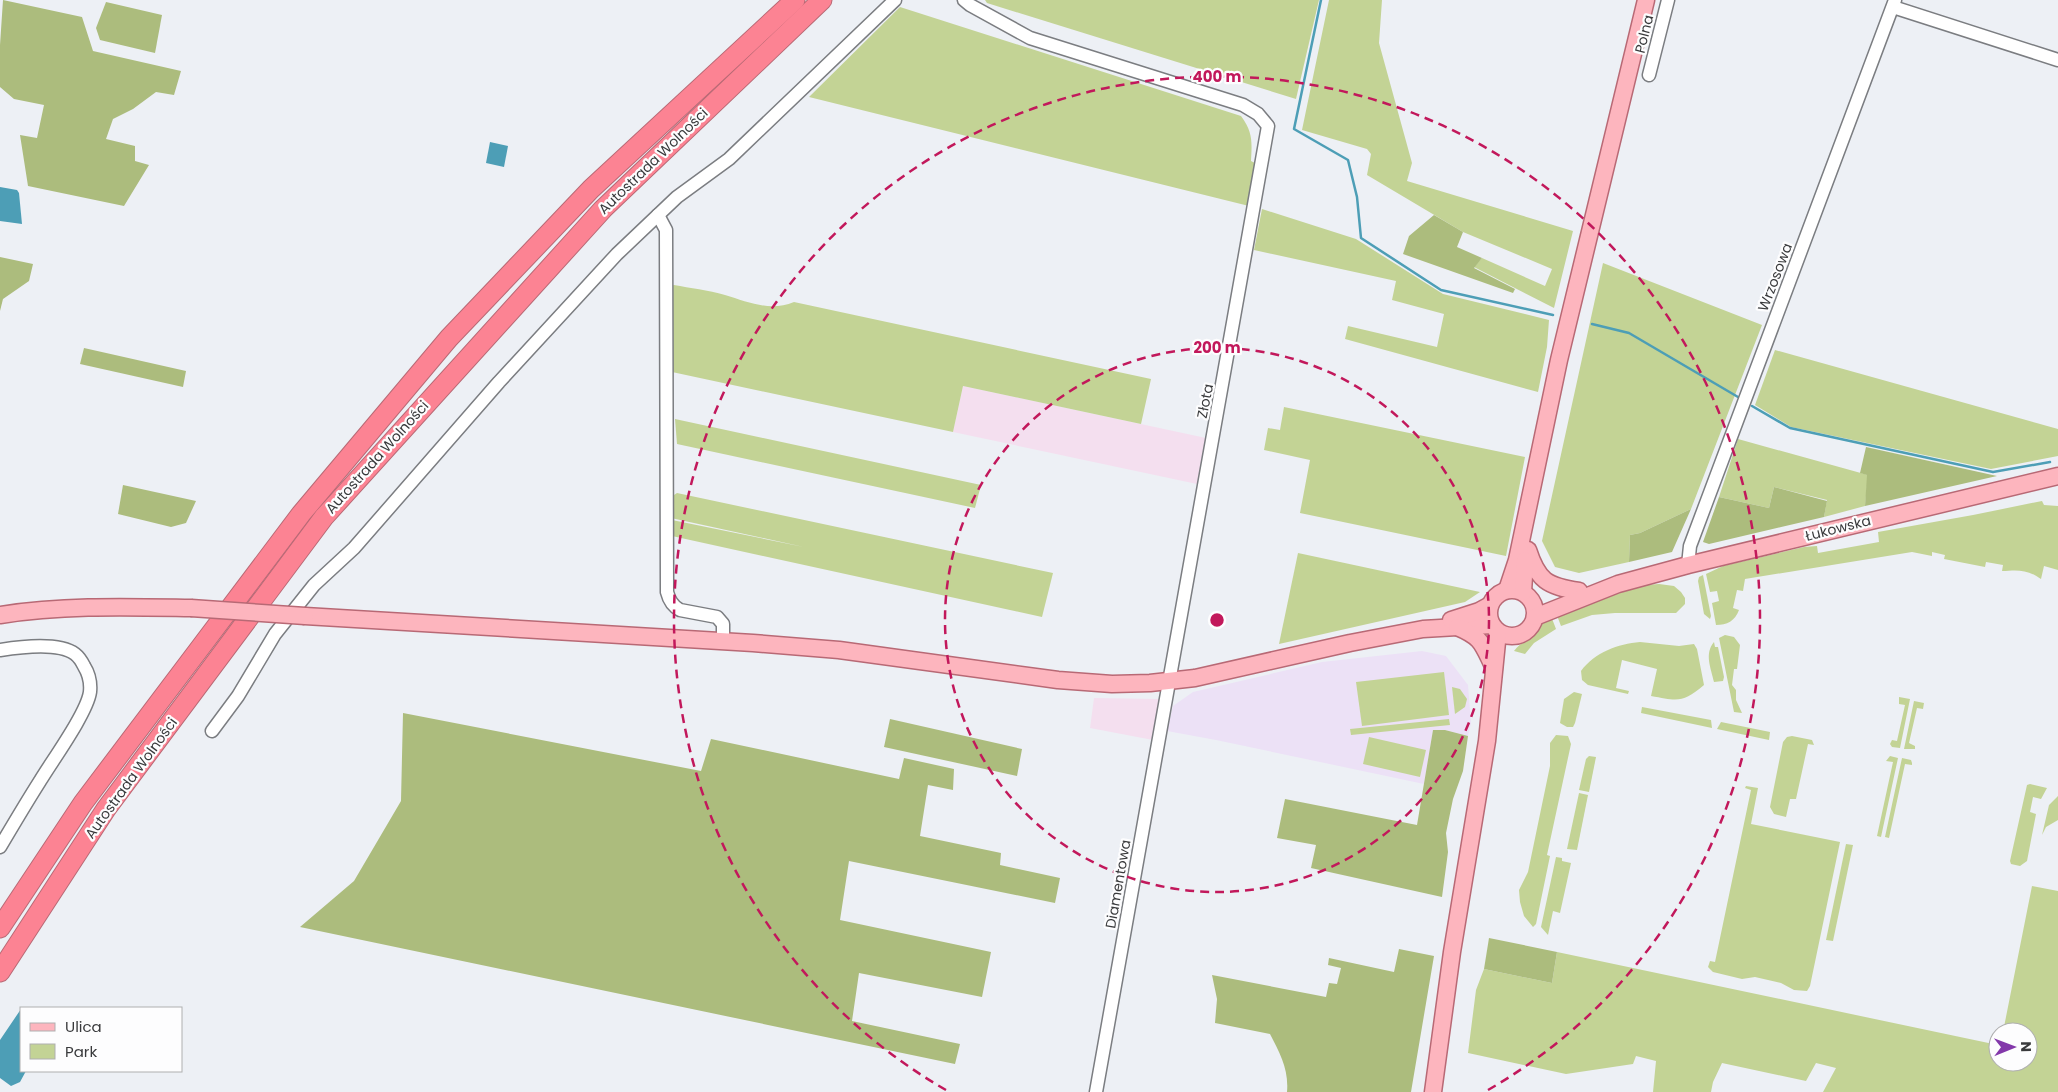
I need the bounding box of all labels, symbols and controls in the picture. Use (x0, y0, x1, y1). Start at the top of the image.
street label: Polna (1630, 13, 1658, 55)
text: 400 m (1193, 66, 1242, 87)
street label: Autostrada Wolności (594, 103, 712, 219)
street label: Wrzosowa (1753, 240, 1797, 314)
text: 200 m (1193, 337, 1241, 358)
street label: Złota (1192, 382, 1218, 420)
street label: Autostrada Wolności (321, 396, 433, 518)
street label: Łukowska (1803, 510, 1873, 546)
centre of rings (1208, 611, 1226, 629)
street label: Autostrada Wolności (80, 713, 182, 843)
street label: Diamentowa (1100, 838, 1136, 930)
legend (20, 1007, 182, 1072)
text: Ulica (65, 1016, 102, 1037)
north arrow (1988, 1022, 2038, 1072)
text: Park (65, 1041, 97, 1062)
text: N (2016, 1041, 2036, 1052)

